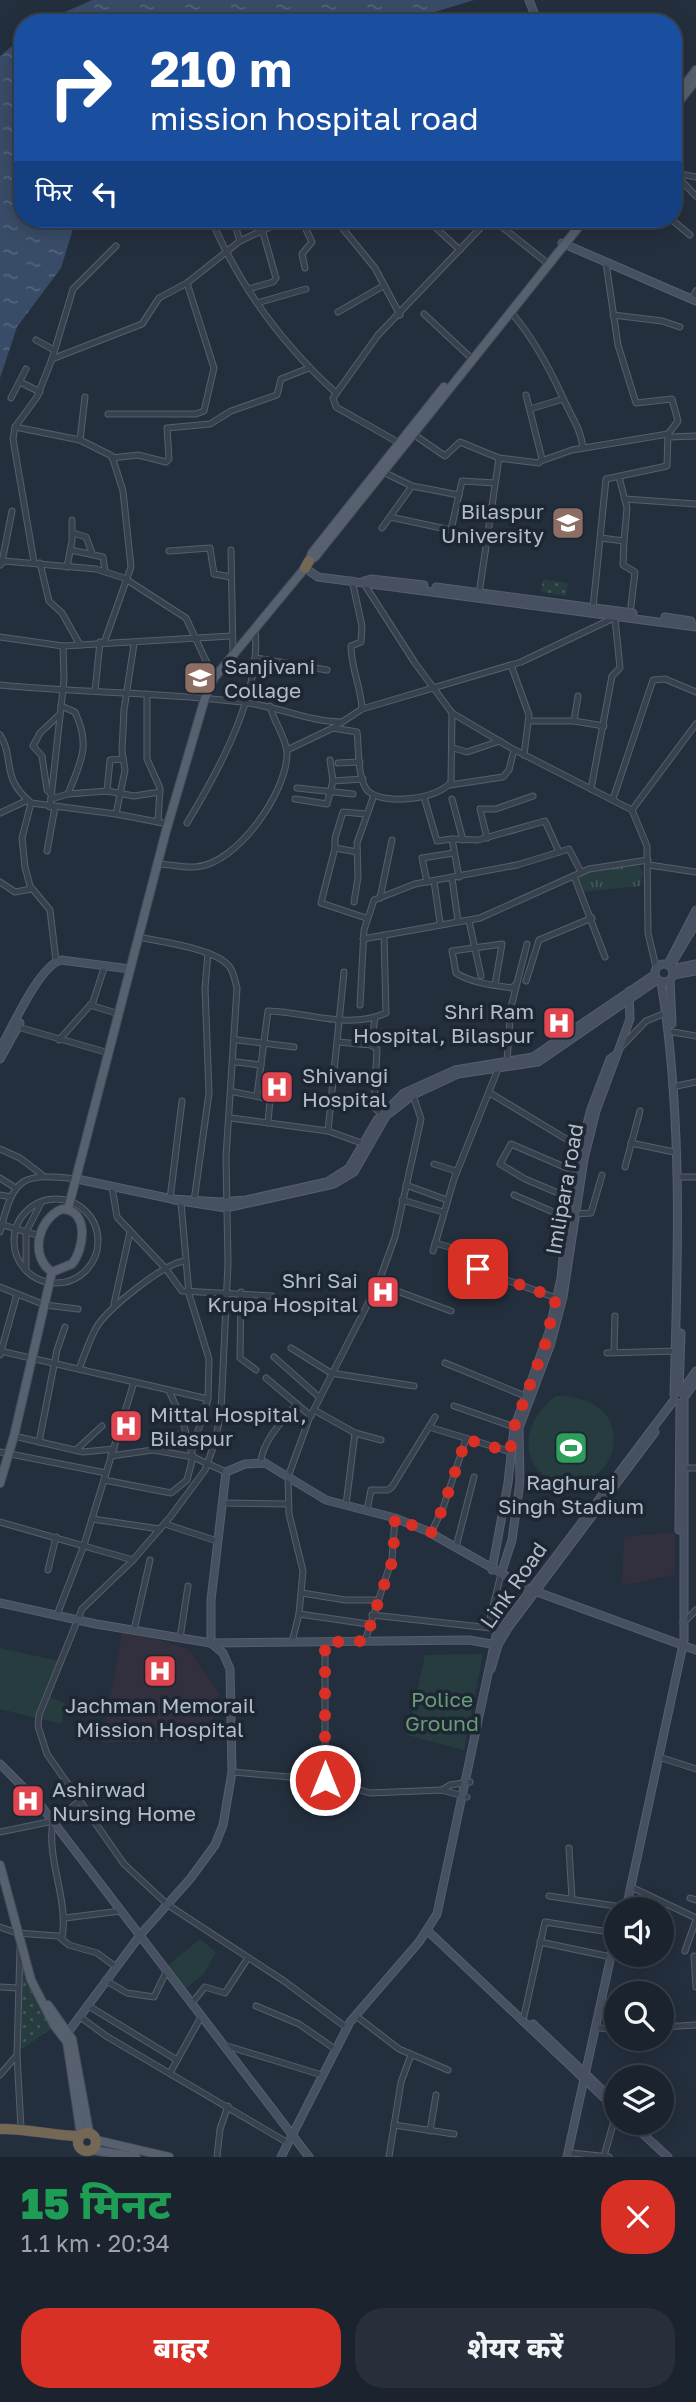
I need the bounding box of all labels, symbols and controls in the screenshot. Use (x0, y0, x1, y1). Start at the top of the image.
text: 210 m (150, 39, 292, 98)
icon: right (35, 42, 126, 133)
text: mission hospital road (150, 99, 479, 137)
icon: left (86, 175, 124, 213)
text: फिर (35, 176, 72, 207)
place label: Bilaspur University (441, 498, 544, 548)
school or university icon: Bilaspur University (549, 504, 587, 542)
place label: Sanjivani Collage (224, 653, 315, 703)
school or university icon: Sanjivani Collage (181, 659, 219, 697)
place label: Shri Ram Hospital, Bilaspur (353, 998, 534, 1048)
hospital icon: Shri Ram Hospital, Bilaspur (540, 1004, 578, 1042)
place label: Shivangi Hospital (302, 1062, 388, 1112)
hospital icon: Shivangi Hospital (258, 1068, 296, 1106)
street label: Imlipara road (540, 1121, 588, 1257)
pin (448, 1239, 508, 1299)
icon: arrive (459, 1250, 497, 1288)
place label: Shri Sai Krupa Hospital (207, 1267, 358, 1317)
hospital icon: Shri Sai Krupa Hospital (364, 1273, 402, 1311)
place label: Mittal Hospital, Bilaspur (150, 1401, 307, 1451)
hospital icon: Mittal Hospital, Bilaspur (107, 1407, 145, 1445)
sports icon: Raghuraj Singh Stadium (552, 1429, 590, 1467)
place label: Raghuraj Singh Stadium (498, 1469, 644, 1519)
street label: Link Road (474, 1537, 552, 1633)
hospital icon: Jachman Memorail Mission Hospital (141, 1652, 179, 1690)
park label: Police Ground (405, 1686, 479, 1736)
place label: Jachman Memorail Mission Hospital (65, 1692, 255, 1742)
position arrow (288, 1743, 362, 1817)
place label: Ashirwad Nursing Home (52, 1776, 196, 1826)
hospital icon: Ashirwad Nursing Home (9, 1782, 47, 1820)
map controls (604, 1897, 674, 2135)
button: sound (604, 1897, 674, 1967)
button: search (604, 1981, 674, 2051)
button: layers (604, 2065, 674, 2135)
text: 15 मिनट (21, 2178, 171, 2228)
button: close (601, 2180, 675, 2254)
text: 1.1 km · 20:34 (21, 2229, 170, 2257)
button: बाहर (21, 2308, 341, 2388)
button: शेयर करें (355, 2308, 675, 2388)

